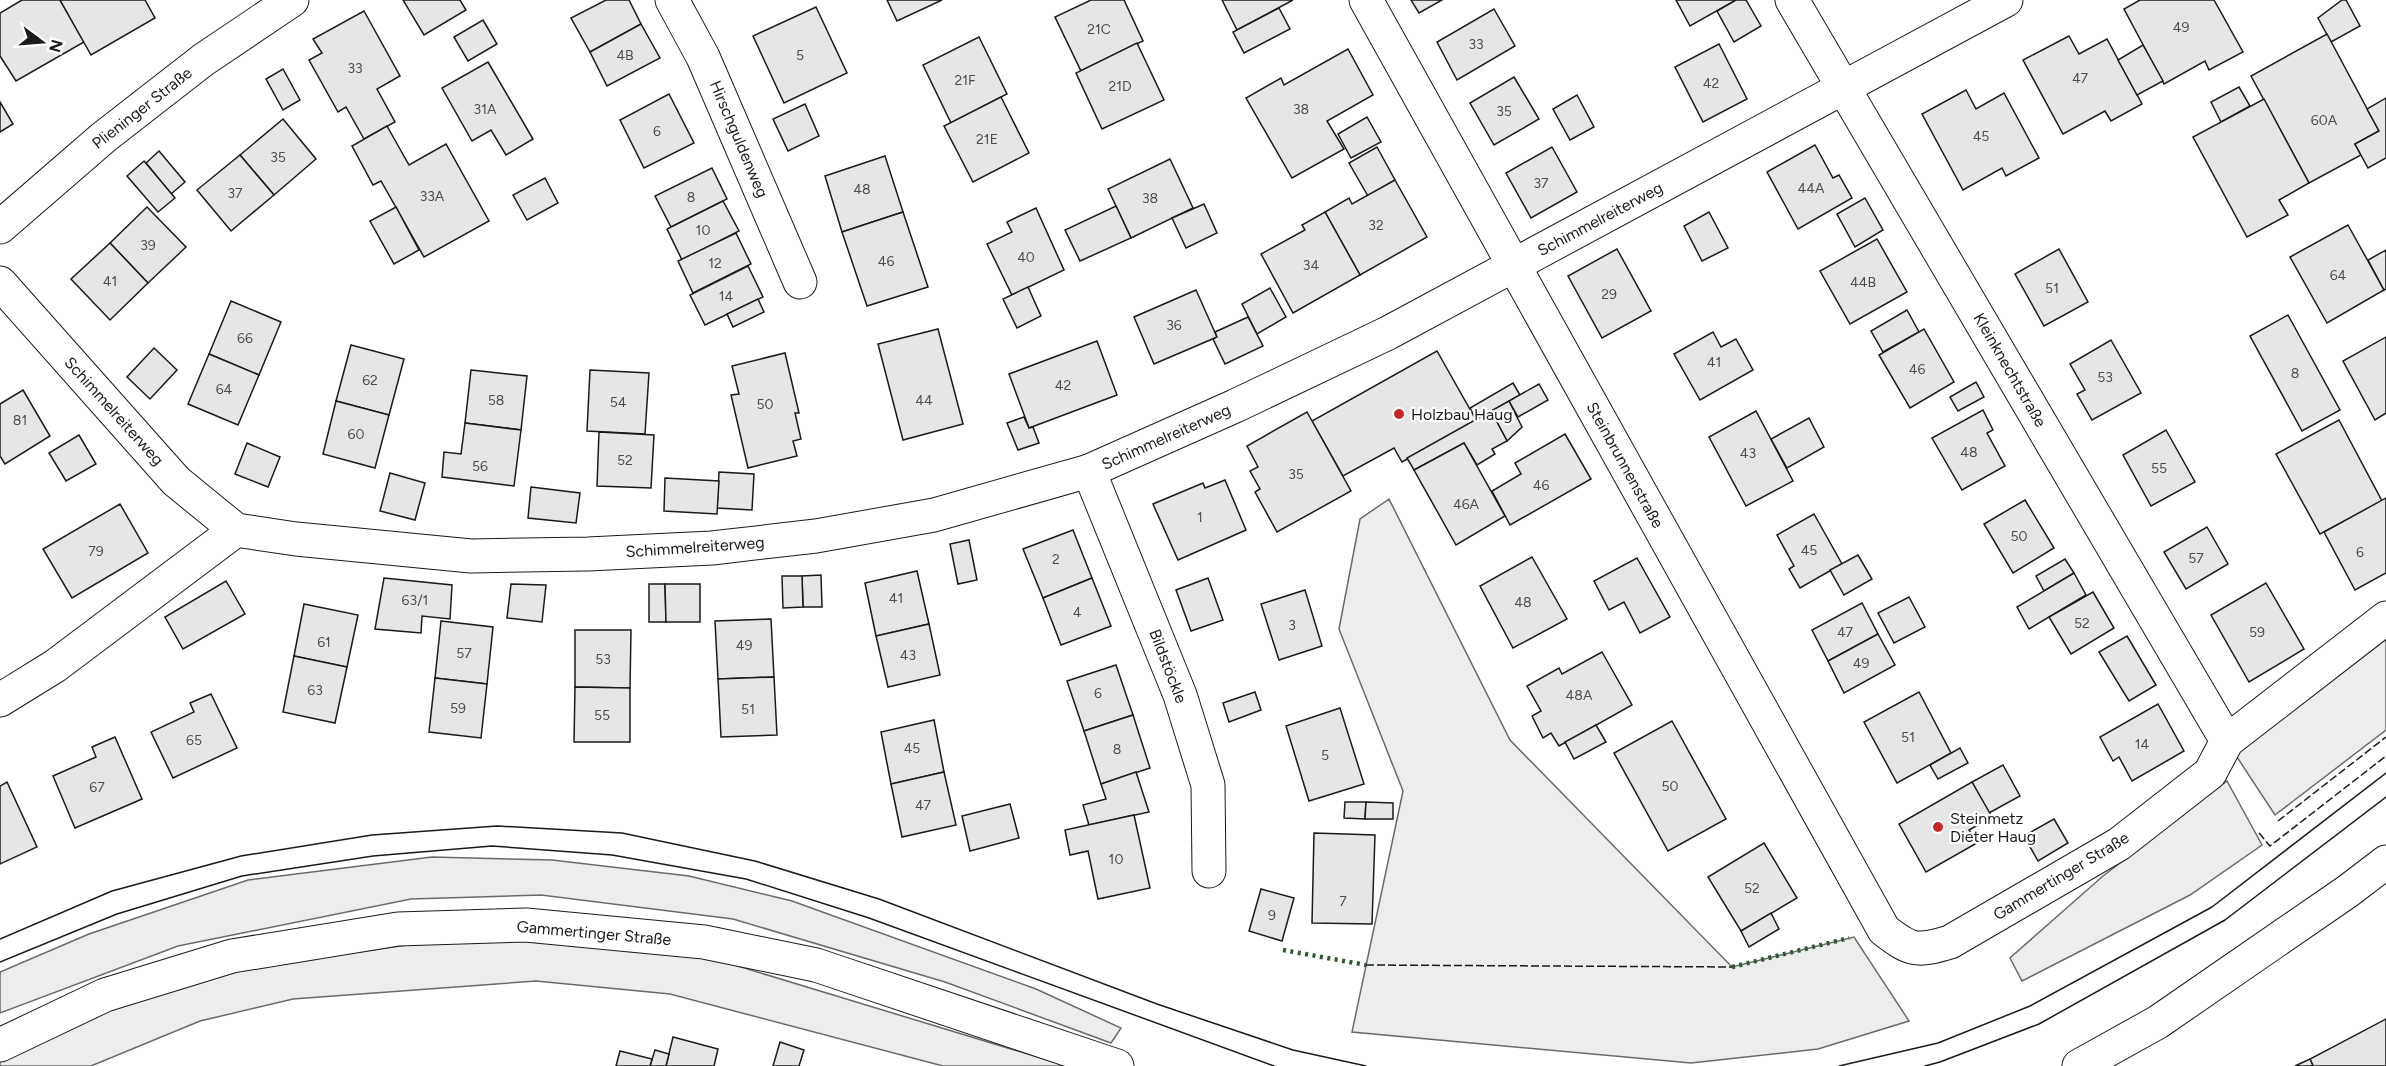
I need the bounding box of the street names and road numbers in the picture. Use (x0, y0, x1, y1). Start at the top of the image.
street label: Plieninger Straße (88, 63, 196, 153)
street label: Hirschguldenweg (706, 78, 772, 200)
street label: Schimmelreiterweg (1534, 178, 1666, 260)
street label: Kleinknechtstraße (1970, 310, 2050, 431)
street label: Schimmelreiterweg (60, 353, 168, 469)
street label: Steinbrunnenstraße (1582, 399, 1668, 532)
street label: Schimmelreiterweg (1099, 400, 1233, 474)
street label: Schimmelreiterweg (625, 533, 765, 561)
street label: Bildstöckle (1145, 626, 1191, 706)
street label: Gammertinger Straße (1990, 828, 2133, 924)
street label: Gammertinger Straße (516, 917, 672, 949)

